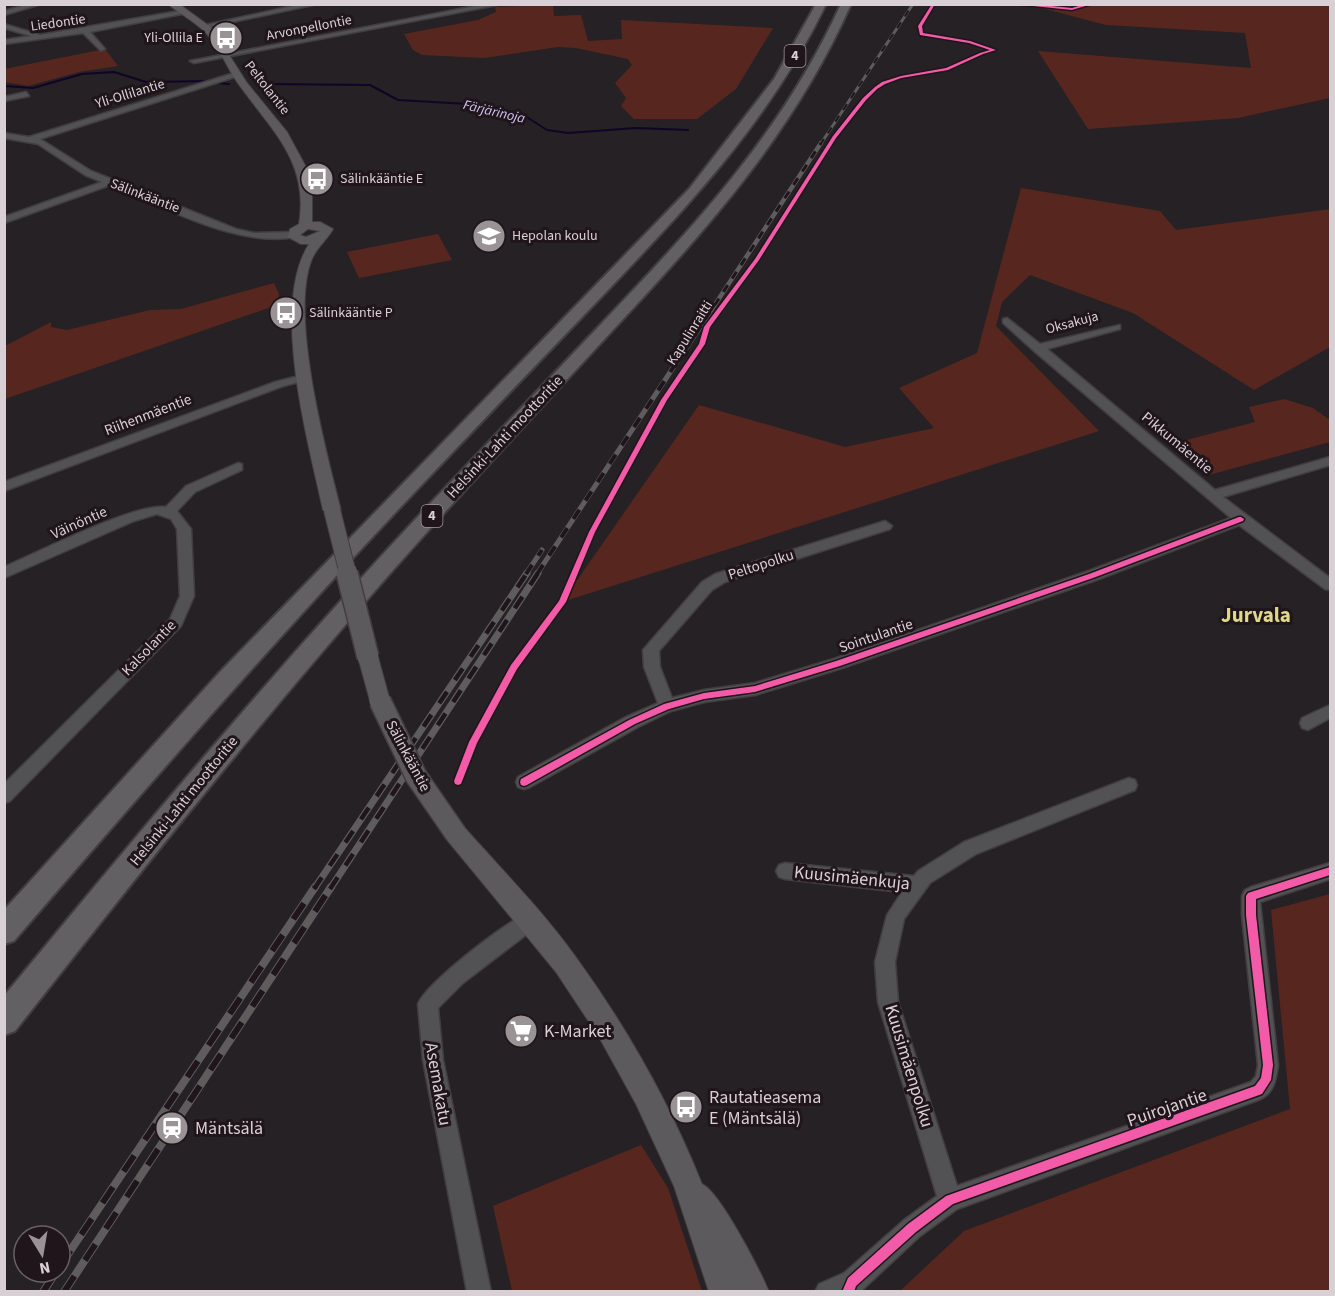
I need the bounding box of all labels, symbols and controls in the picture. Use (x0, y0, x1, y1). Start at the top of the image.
street label: Liedontie (29, 9, 87, 37)
street label: Arvonpellontie (264, 10, 354, 46)
bus stop icon: Yli-Ollila E (208, 20, 244, 56)
place label: Yli-Ollila E (143, 28, 203, 48)
road number: 4 (784, 45, 806, 67)
street label: Peltolantie (240, 57, 295, 119)
street label: Yli-Ollilantie (92, 74, 167, 114)
water label: Färjärinoja (461, 95, 527, 129)
bus stop icon: Sälinkääntie E (299, 161, 335, 197)
place label: Sälinkääntie E (340, 169, 423, 189)
street label: Sälinkääntie (107, 174, 183, 218)
school or university icon: Hepolan koulu (471, 218, 507, 254)
place label: Hepolan koulu (512, 226, 598, 246)
bus stop icon: Sälinkääntie P (268, 295, 304, 331)
street label: Kapulinraitti (662, 297, 718, 369)
place label: Sälinkääntie P (309, 303, 393, 323)
street label: Oksakuja (1043, 306, 1101, 340)
street label: Helsinki-Lahti moottoritie (442, 371, 568, 503)
street label: Riihenmäentie (101, 389, 195, 441)
street label: Pikkumäentie (1137, 407, 1217, 479)
street label: Väinöntie (48, 501, 110, 545)
road number: 4 (422, 505, 442, 527)
street label: Peltopolku (725, 544, 797, 586)
district label: Jurvala (1221, 600, 1291, 630)
street label: Sointulantie (836, 614, 916, 658)
street label: Kalsolantie (117, 615, 181, 681)
street label: Sälinkääntie (380, 717, 436, 795)
street label: Helsinki-Lahti moottoritie (125, 732, 243, 870)
street label: Kuusimäenkuja (793, 859, 911, 897)
street label: Kuusimäenpolku (878, 1001, 940, 1131)
supermarket icon: K-Market (503, 1013, 539, 1049)
place label: K-Market (544, 1019, 611, 1044)
street label: Asemakatu (418, 1040, 458, 1128)
street label: Puirojantie (1124, 1083, 1210, 1133)
place label: Rautatieasema E (Mäntsälä) (709, 1085, 821, 1131)
bus stop icon: Rautatieasema E (Mäntsälä) (668, 1089, 704, 1125)
station icon: Mäntsälä (154, 1110, 190, 1146)
place label: Mäntsälä (195, 1116, 263, 1141)
north arrow (12, 1224, 72, 1284)
text: N (37, 1256, 52, 1280)

